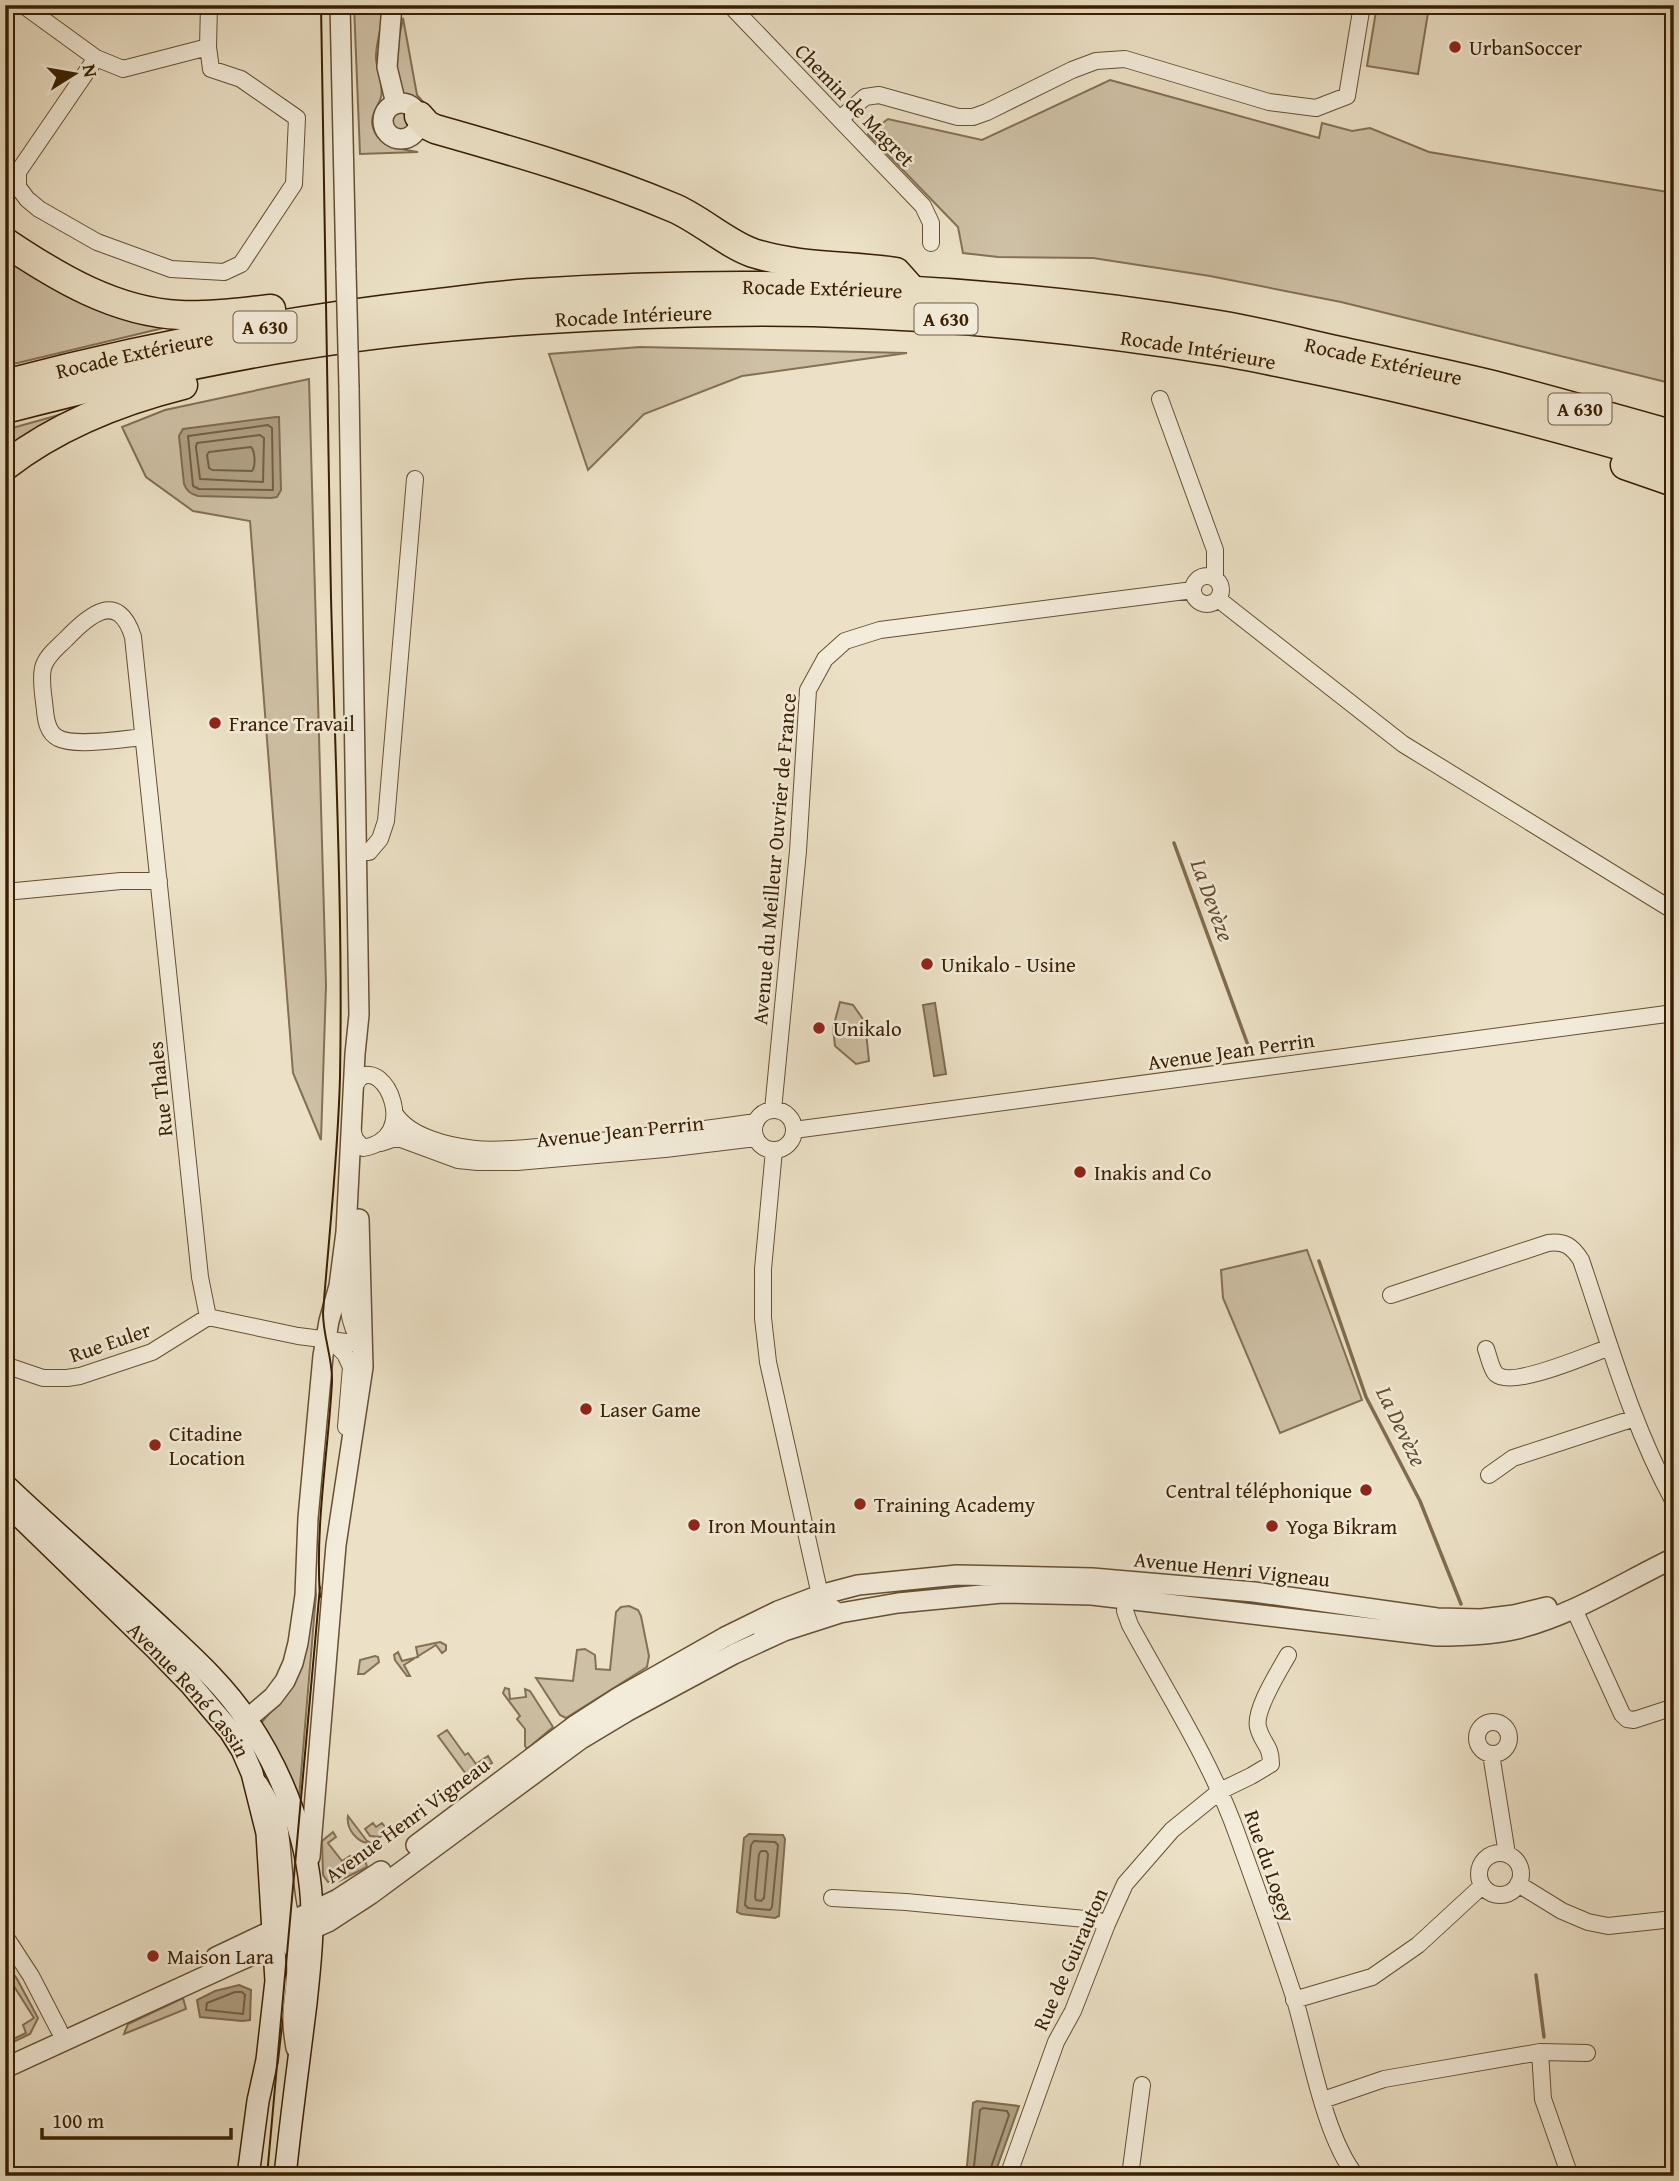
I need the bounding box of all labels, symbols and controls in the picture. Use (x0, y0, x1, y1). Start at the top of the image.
place label: UrbanSoccer (1469, 32, 1583, 63)
street label: Chemin de Magret (788, 36, 923, 174)
north arrow (38, 38, 108, 108)
marker: UrbanSoccer (1447, 39, 1463, 55)
text: N (76, 62, 106, 80)
street label: Rocade Extérieure (742, 271, 903, 306)
street label: Rocade Intérieure (554, 296, 713, 334)
road number: A 630 (914, 304, 978, 334)
road number: A 630 (233, 312, 296, 342)
street label: Rocade Intérieure (1119, 321, 1279, 377)
street label: Rocade Extérieure (53, 322, 216, 386)
street label: Rocade Extérieure (1302, 328, 1465, 393)
road number: A 630 (1548, 394, 1612, 424)
street label: Avenue du Meilleur Ouvrier de France (744, 692, 804, 1026)
place label: France Travail (229, 708, 355, 739)
marker: France Travail (207, 715, 223, 731)
water label: La Devèze (1182, 853, 1243, 946)
place label: Unikalo - Usine (941, 949, 1076, 980)
marker: Unikalo - Usine (919, 956, 935, 972)
place label: Unikalo (833, 1013, 902, 1044)
marker: Unikalo (811, 1020, 827, 1036)
street label: Avenue Jean Perrin (1146, 1024, 1317, 1078)
street label: Rue Thales (140, 1040, 180, 1138)
street label: Avenue Jean Perrin (535, 1107, 705, 1155)
place label: Inakis and Co (1094, 1157, 1211, 1188)
marker: Inakis and Co (1072, 1164, 1088, 1180)
street label: Rue Euler (65, 1314, 155, 1370)
water label: La Devèze (1368, 1379, 1436, 1472)
place label: Laser Game (600, 1394, 701, 1425)
marker: Laser Game (578, 1401, 594, 1417)
place label: Citadine Location (169, 1418, 245, 1473)
marker: Citadine Location (147, 1437, 163, 1453)
place label: Central téléphonique (1166, 1475, 1352, 1506)
marker: Central téléphonique (1358, 1482, 1374, 1498)
place label: Training Academy (874, 1489, 1036, 1520)
marker: Training Academy (852, 1496, 868, 1512)
place label: Iron Mountain (708, 1510, 836, 1541)
place label: Yoga Bikram (1286, 1511, 1397, 1542)
marker: Iron Mountain (686, 1517, 702, 1533)
marker: Yoga Bikram (1264, 1518, 1280, 1534)
street label: Avenue Henri Vigneau (1132, 1543, 1332, 1595)
street label: Avenue René Cassin (121, 1614, 259, 1762)
street label: Avenue Henri Vigneau (318, 1749, 496, 1890)
street label: Rue du Logey (1236, 1806, 1304, 1927)
street label: Rue de Guirauton (1025, 1883, 1115, 2035)
place label: Maison Lara (167, 1941, 274, 1972)
marker: Maison Lara (145, 1948, 161, 1964)
scale bar (42, 2097, 231, 2141)
text: 100 m (52, 2105, 104, 2136)

